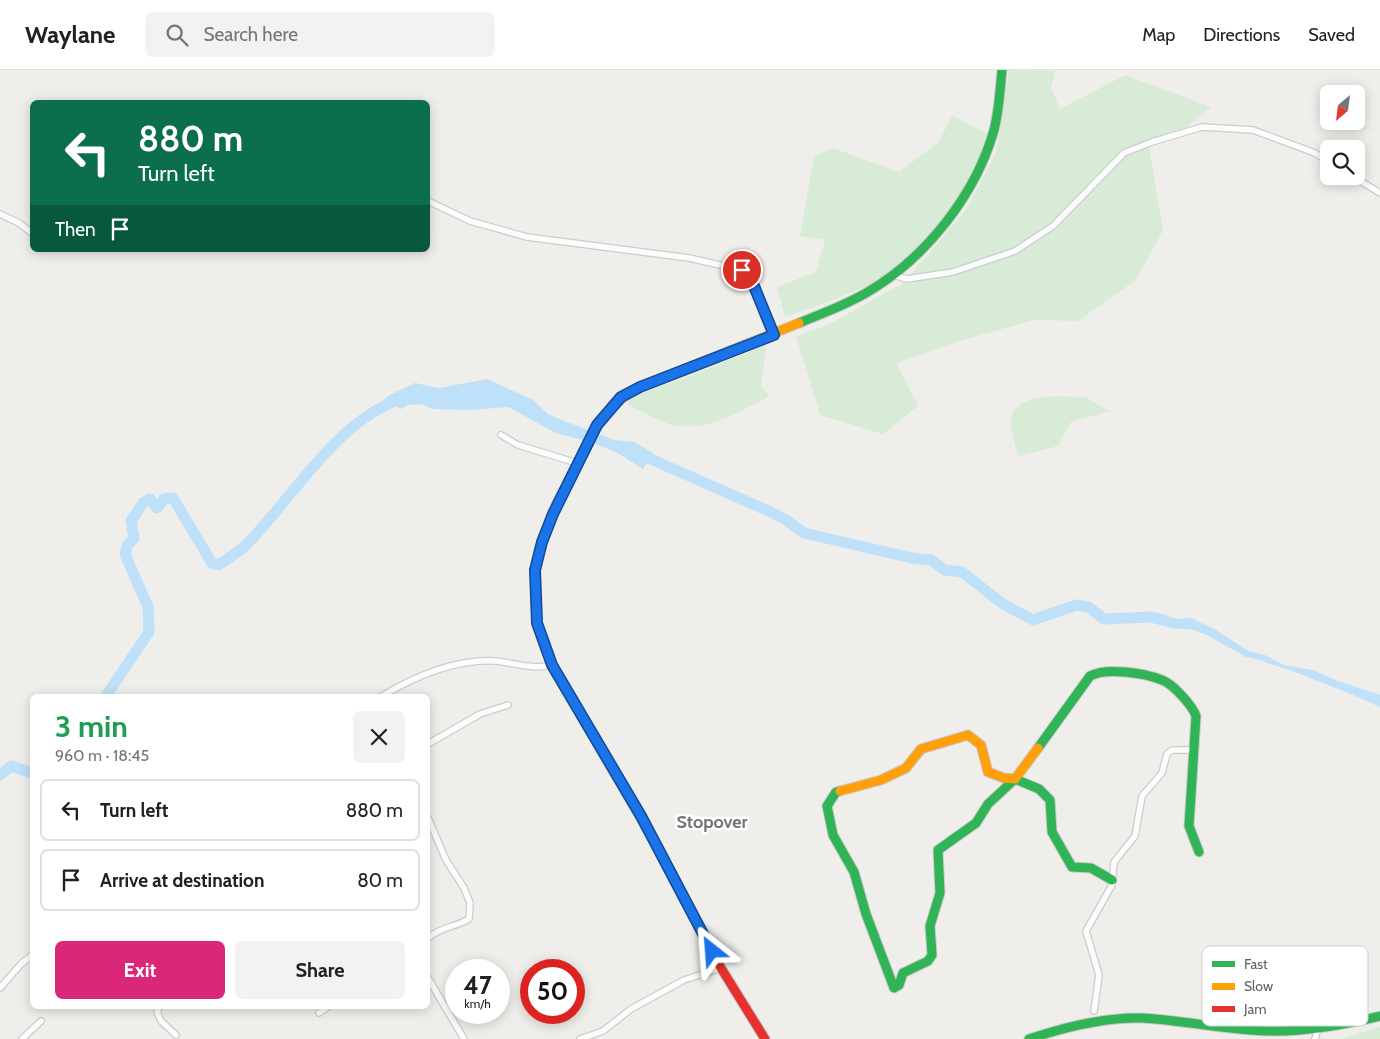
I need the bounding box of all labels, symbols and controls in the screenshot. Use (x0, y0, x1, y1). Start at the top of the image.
search box (145, 12, 495, 57)
text: Waylane (25, 20, 115, 49)
icon: search (163, 21, 191, 49)
text: Search here (203, 23, 298, 46)
text: Map (1142, 24, 1175, 46)
text: Directions (1203, 24, 1280, 46)
text: Saved (1308, 24, 1355, 46)
north arrow (1320, 85, 1365, 130)
map controls (1320, 85, 1365, 185)
text: 880 m (138, 117, 243, 160)
icon: left (55, 120, 120, 185)
button: search (1320, 140, 1365, 185)
text: Turn left (138, 160, 215, 187)
icon: arrive (106, 215, 134, 243)
text: Then (55, 218, 96, 241)
pin (721, 249, 763, 291)
icon: arrive (728, 256, 756, 284)
text: 3 min (55, 708, 128, 745)
button: close (353, 711, 405, 763)
text: 960 m · 18:45 (55, 746, 149, 765)
icon: left (57, 796, 85, 824)
text: Turn left (100, 799, 168, 822)
text: 880 m (346, 799, 403, 822)
district label: Stopover (676, 811, 748, 833)
icon: arrive (57, 866, 85, 894)
text: Arrive at destination (100, 869, 264, 892)
text: 80 m (357, 869, 403, 892)
position arrow (685, 924, 737, 976)
button: Exit (55, 941, 225, 999)
button: Share (235, 941, 405, 999)
legend (1202, 946, 1368, 1026)
text: Fast (1244, 955, 1268, 973)
speed limit sign: 50 (520, 959, 585, 1024)
text: 47 (463, 970, 492, 1000)
text: Slow (1244, 977, 1273, 995)
text: km/h (464, 996, 491, 1011)
text: Jam (1243, 1000, 1266, 1018)

